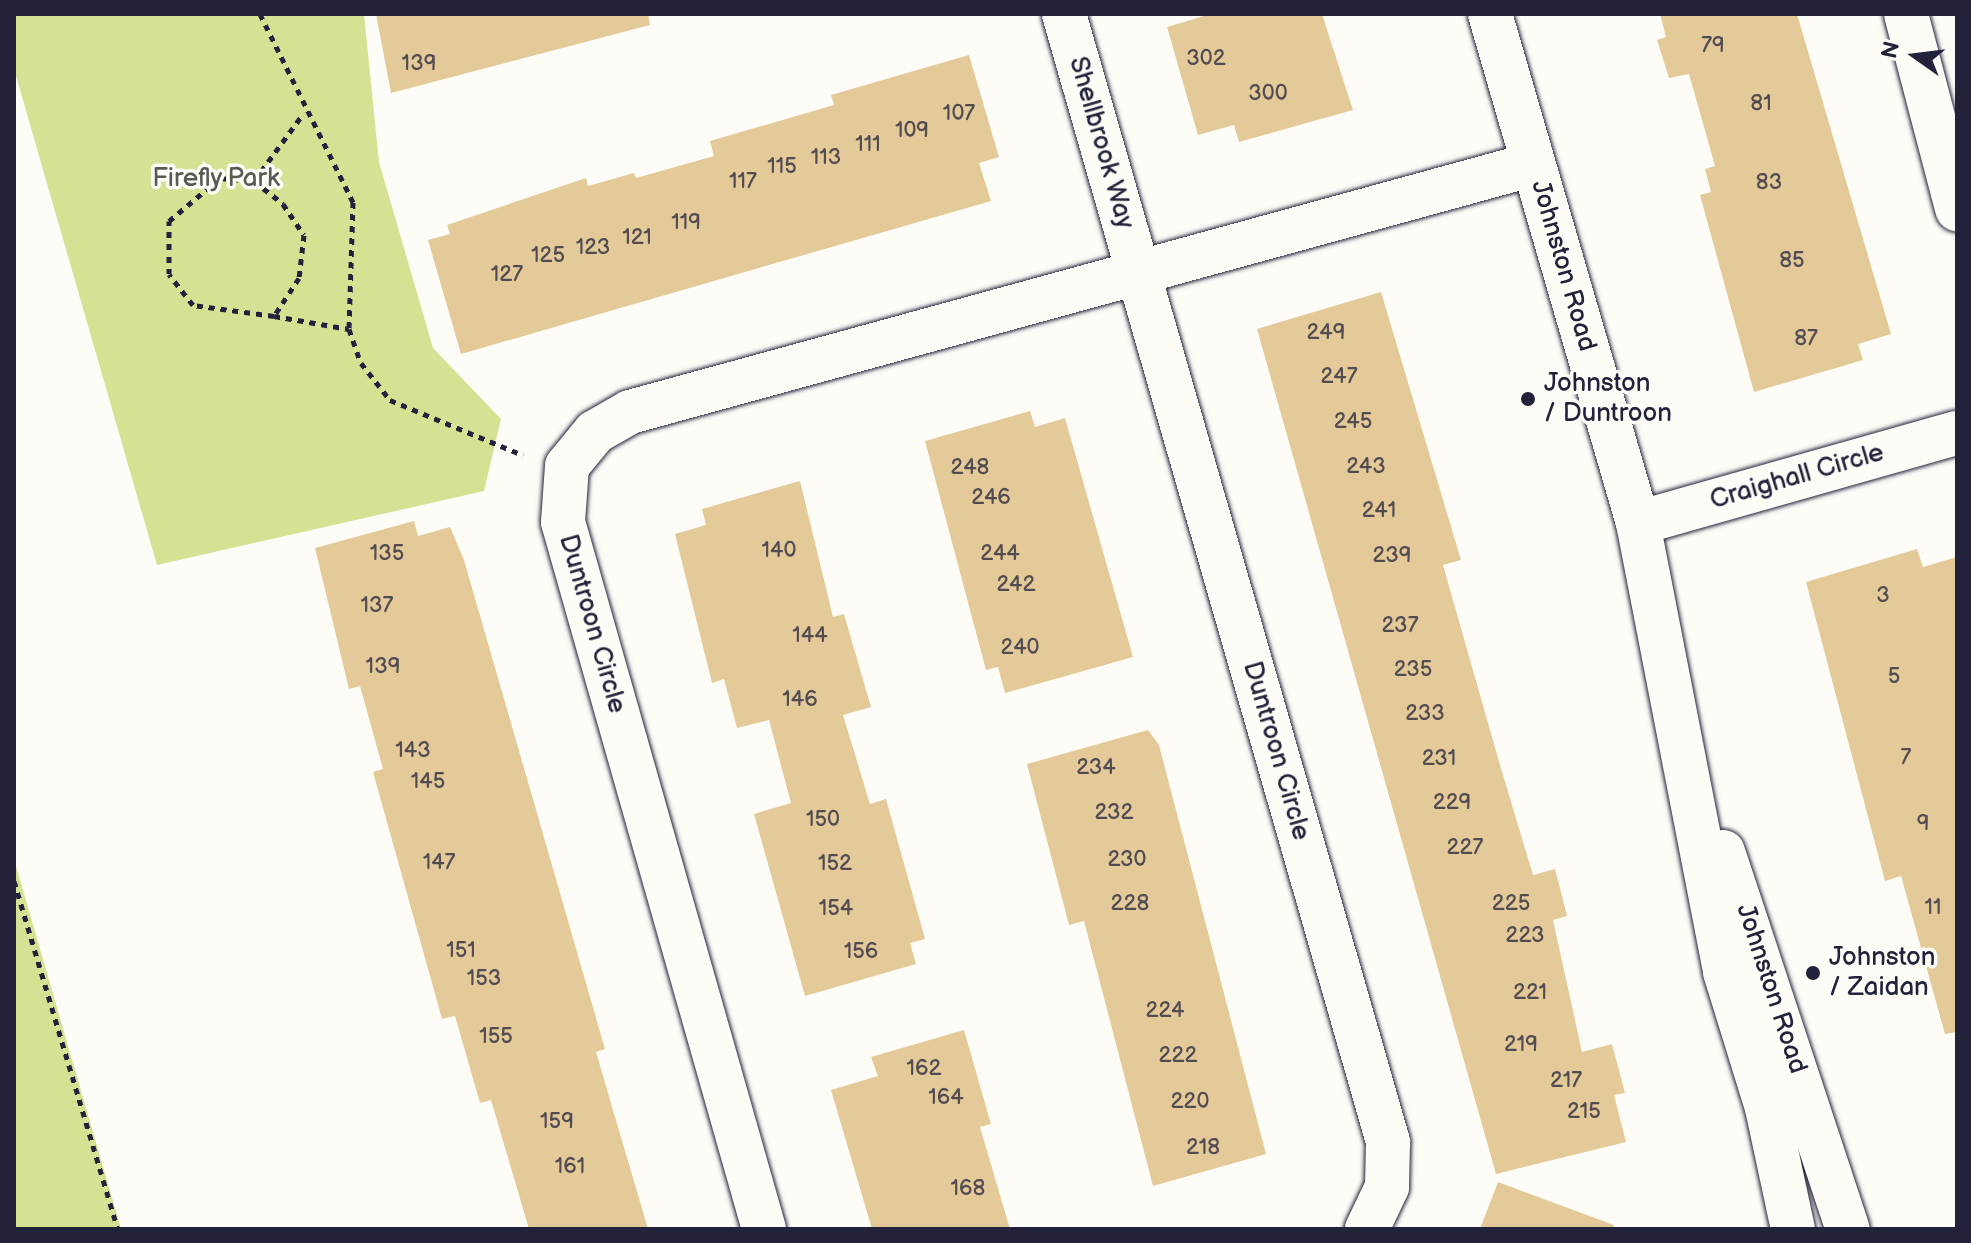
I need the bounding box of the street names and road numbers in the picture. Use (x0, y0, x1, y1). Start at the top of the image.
street label: Shellbrook Way (1061, 53, 1141, 233)
street label: Johnston Road (1524, 177, 1602, 355)
street label: Craighall Circle (1707, 437, 1887, 517)
street label: Duntroon Circle (552, 531, 632, 717)
street label: Duntroon Circle (1236, 658, 1316, 844)
street label: Johnston Road (1729, 900, 1813, 1078)

